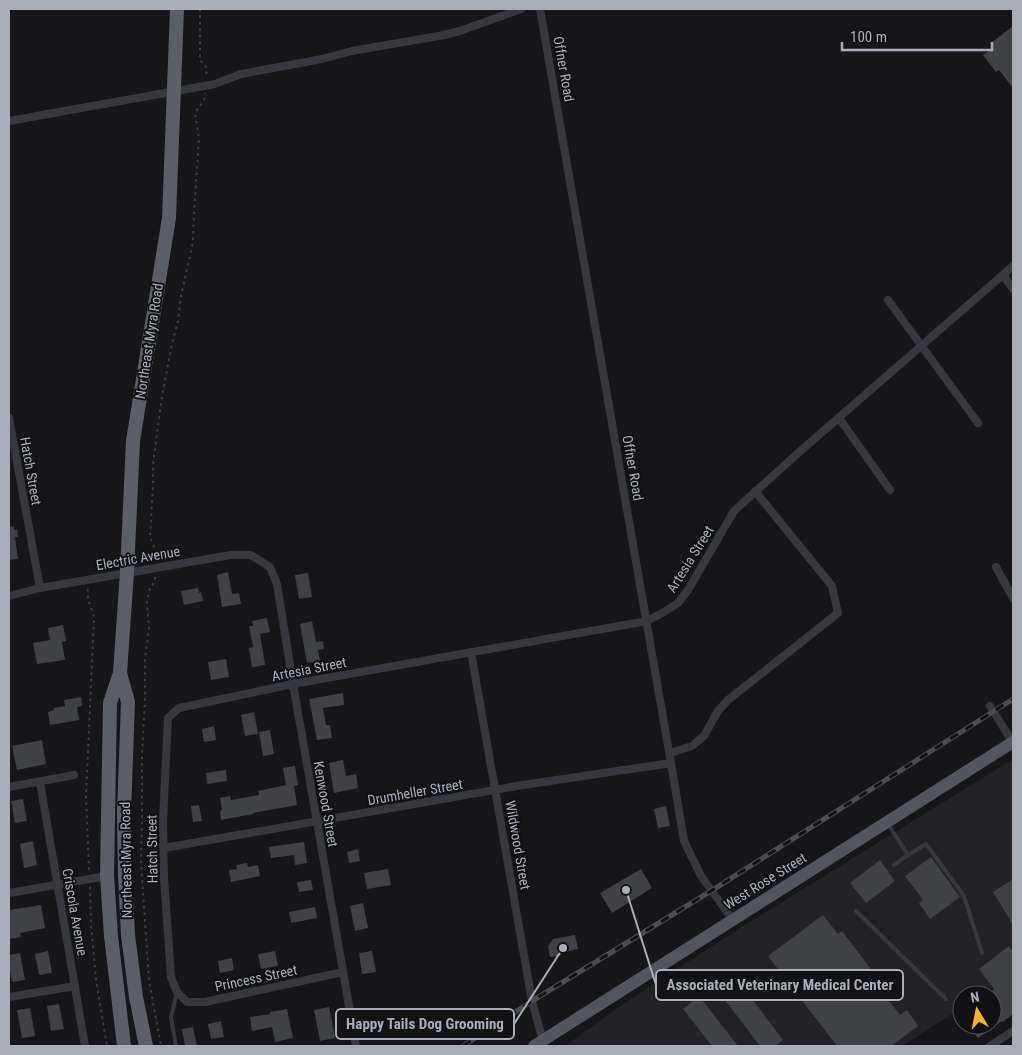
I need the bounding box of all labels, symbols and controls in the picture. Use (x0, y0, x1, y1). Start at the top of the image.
scale bar (842, 20, 992, 52)
text: 100 m (850, 28, 887, 46)
street label: Offner Road (550, 35, 578, 103)
street label: Northeast Myra Road (132, 282, 166, 400)
street label: Offner Road (619, 434, 647, 502)
street label: Hatch Street (17, 436, 45, 506)
street label: Artesia Street (663, 523, 717, 595)
street label: Electric Avenue (95, 543, 182, 573)
street label: Artesia Street (270, 654, 348, 684)
street label: Kenwood Street (311, 760, 341, 848)
street label: Drumheller Street (366, 776, 464, 808)
street label: Wildwood Street (502, 799, 534, 891)
street label: Northeast Myra Road (117, 802, 135, 918)
street label: Hatch Street (143, 814, 161, 884)
street label: West Rose Street (721, 849, 809, 913)
street label: Criscola Avenue (59, 867, 91, 958)
street label: Princess Street (213, 961, 299, 995)
callout: Associated Veterinary Medical Center (656, 970, 903, 1000)
text: Associated Veterinary Medical Center (666, 976, 894, 994)
north arrow (952, 985, 1002, 1035)
text: N (969, 989, 980, 1006)
callout: Happy Tails Dog Grooming (336, 1009, 514, 1039)
text: Happy Tails Dog Grooming (346, 1015, 504, 1033)

